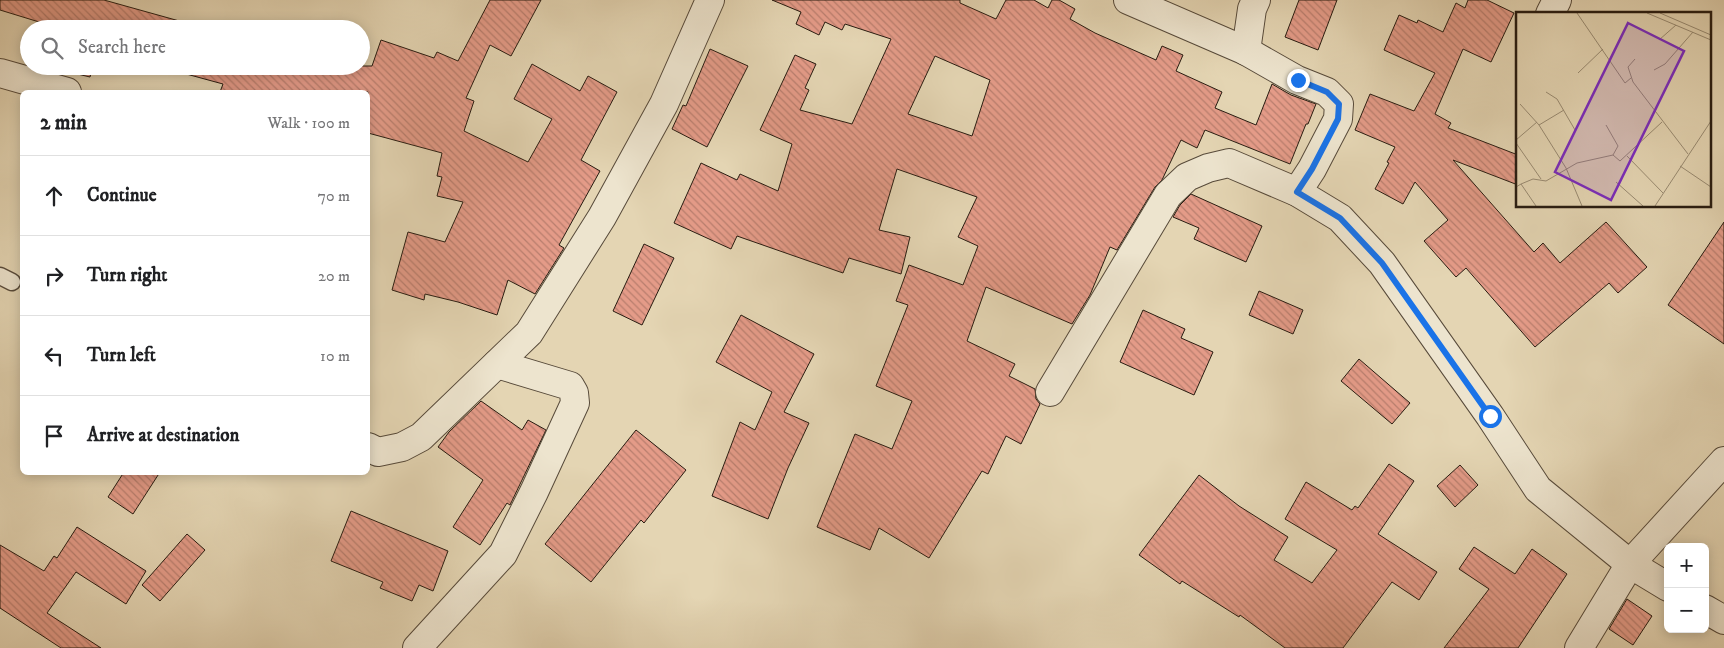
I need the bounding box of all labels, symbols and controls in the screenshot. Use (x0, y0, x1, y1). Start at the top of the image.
inset map (1516, 12, 1712, 208)
search box (20, 20, 370, 75)
icon: search (38, 34, 66, 62)
text: Search here (78, 36, 166, 59)
route end (1287, 69, 1310, 92)
text: 2 min (40, 110, 87, 136)
text: Walk · 100 m (268, 113, 350, 133)
icon: ahead (40, 182, 68, 210)
text: Continue (87, 184, 157, 207)
text: 70 m (318, 186, 350, 206)
icon: right (40, 262, 68, 290)
text: Turn right (87, 264, 167, 287)
text: 20 m (318, 266, 350, 286)
icon: left (40, 342, 68, 370)
text: Turn left (87, 344, 156, 367)
text: 10 m (320, 346, 350, 366)
route start (1479, 405, 1502, 428)
icon: arrive (40, 422, 68, 450)
text: Arrive at destination (87, 424, 239, 447)
map controls (1664, 543, 1709, 633)
button: + (1664, 543, 1709, 588)
button: − (1664, 588, 1709, 633)

